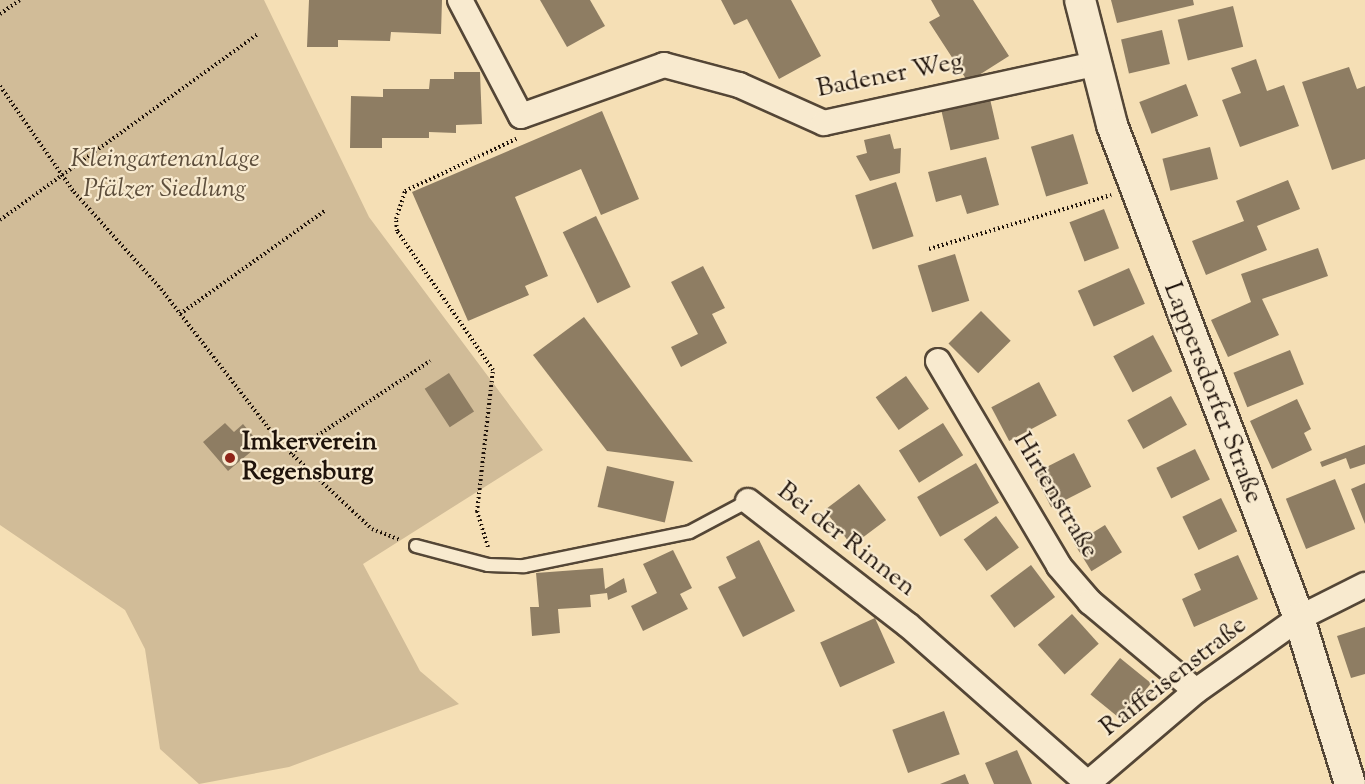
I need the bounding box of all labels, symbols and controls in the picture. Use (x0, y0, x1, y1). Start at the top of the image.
street label: Badener Weg (814, 47, 966, 105)
park label: Kleingartenanlage Pfälzer Siedlung (71, 144, 259, 206)
street label: Lappersdorfer Straße (1155, 278, 1269, 508)
place label: Imkerverein Regensburg (242, 427, 377, 488)
street label: Hirtenstraße (1005, 428, 1105, 564)
marker: Imkerverein Regensburg (223, 451, 237, 465)
street label: Bei der Rinnen (770, 476, 922, 604)
street label: Raiffeisenstraße (1095, 610, 1253, 744)

